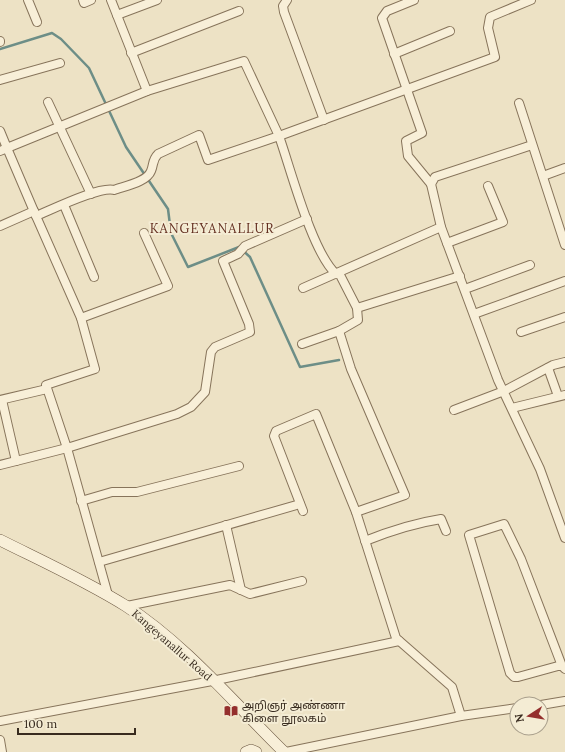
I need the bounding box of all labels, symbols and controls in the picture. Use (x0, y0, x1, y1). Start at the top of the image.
district label: KANGEYANALLUR (150, 220, 274, 237)
street label: Kangeyanallur Road (129, 606, 215, 684)
north arrow (509, 696, 549, 736)
place label: அறிஞர் அண்ணா கிளை நூலகம் (242, 698, 345, 726)
library icon: அறிஞர் அண்ணா கிளை நூலகம் (223, 703, 239, 719)
scale bar (18, 710, 135, 736)
text: N (511, 712, 527, 724)
text: 100 m (24, 716, 57, 731)

